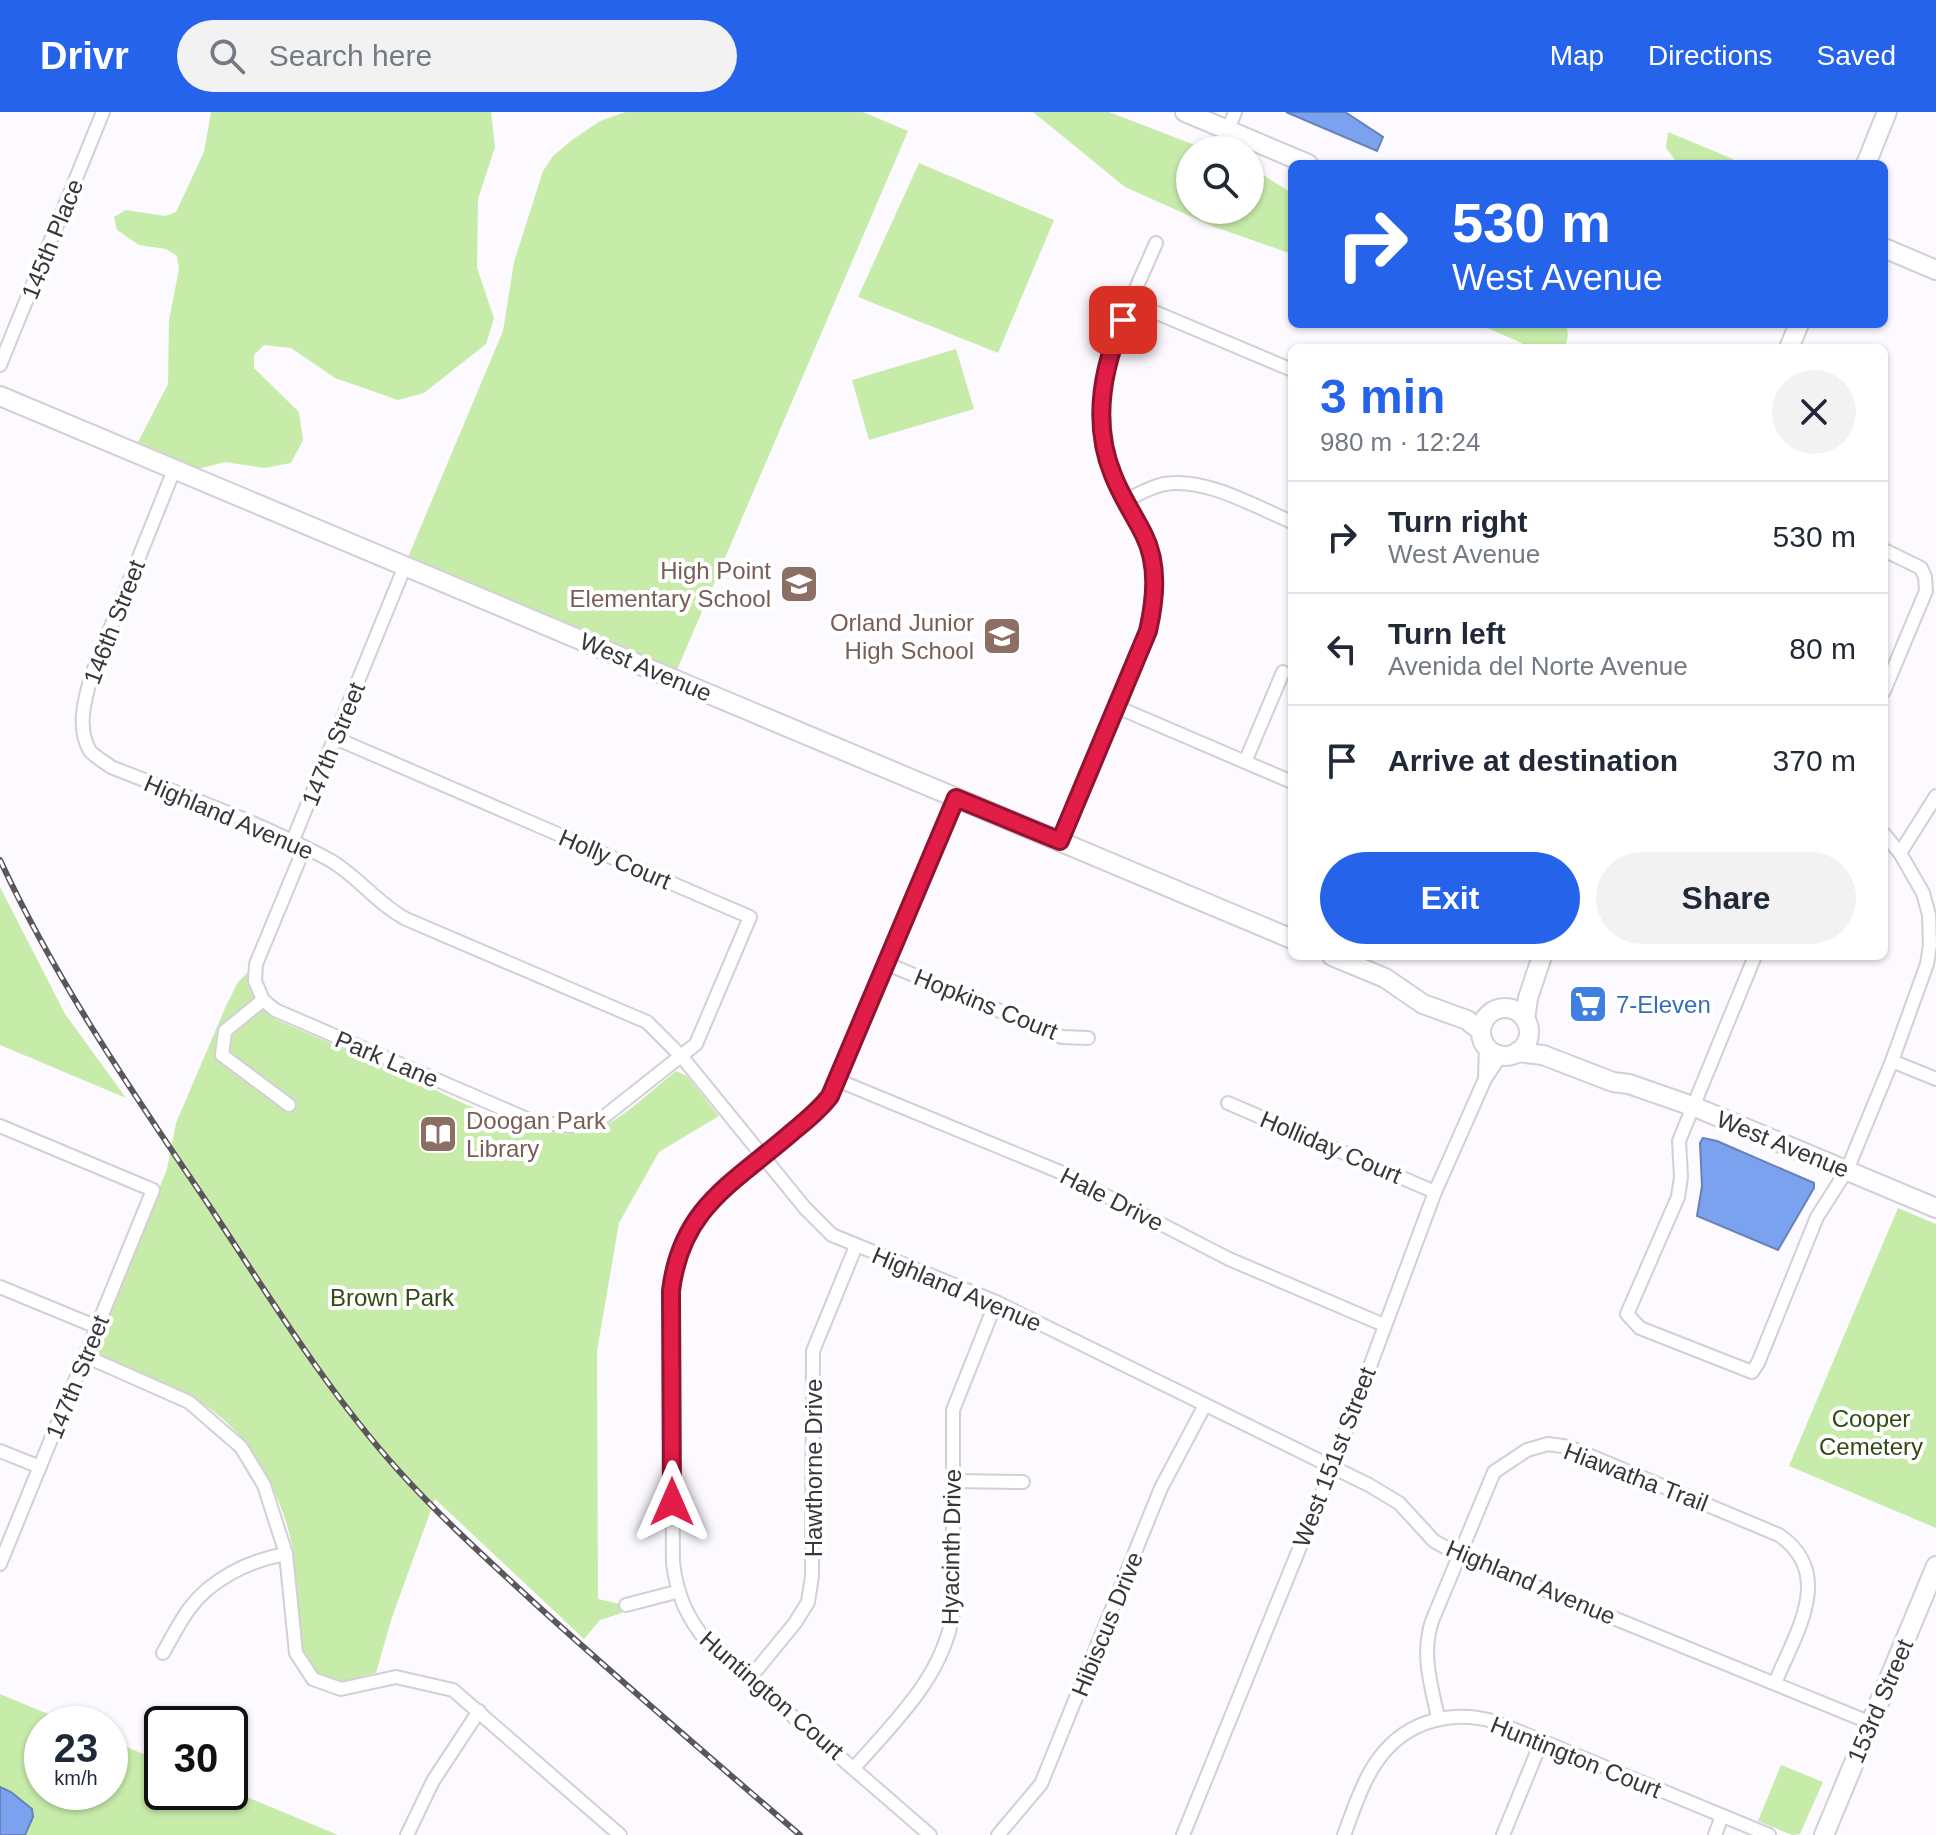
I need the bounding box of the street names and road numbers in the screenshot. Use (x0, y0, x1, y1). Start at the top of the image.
street label: 145th Place (16, 175, 88, 303)
street label: 146th Street (78, 556, 150, 688)
street label: West Avenue (576, 627, 716, 707)
street label: 147th Street (296, 678, 370, 810)
street label: Highland Avenue (140, 769, 318, 865)
street label: Holly Court (555, 823, 675, 895)
street label: Hopkins Court (910, 963, 1062, 1045)
street label: Park Lane (331, 1025, 443, 1093)
street label: Holliday Court (1256, 1105, 1406, 1189)
street label: West Avenue (1713, 1105, 1853, 1183)
street label: Hale Drive (1056, 1162, 1168, 1236)
street label: Highland Avenue (868, 1241, 1046, 1337)
street label: 147th Street (40, 1311, 114, 1443)
street label: West 151st Street (1287, 1363, 1381, 1551)
street label: Hawthorne Drive (800, 1379, 827, 1557)
street label: Hiawatha Trail (1560, 1437, 1712, 1517)
street label: Hyacinth Drive (936, 1469, 966, 1625)
street label: Highland Avenue (1442, 1534, 1620, 1630)
street label: Hibiscus Drive (1066, 1548, 1148, 1700)
street label: Huntington Court (695, 1625, 850, 1765)
street label: 153rd Street (1842, 1635, 1918, 1767)
street label: Huntington Court (1487, 1710, 1665, 1804)

